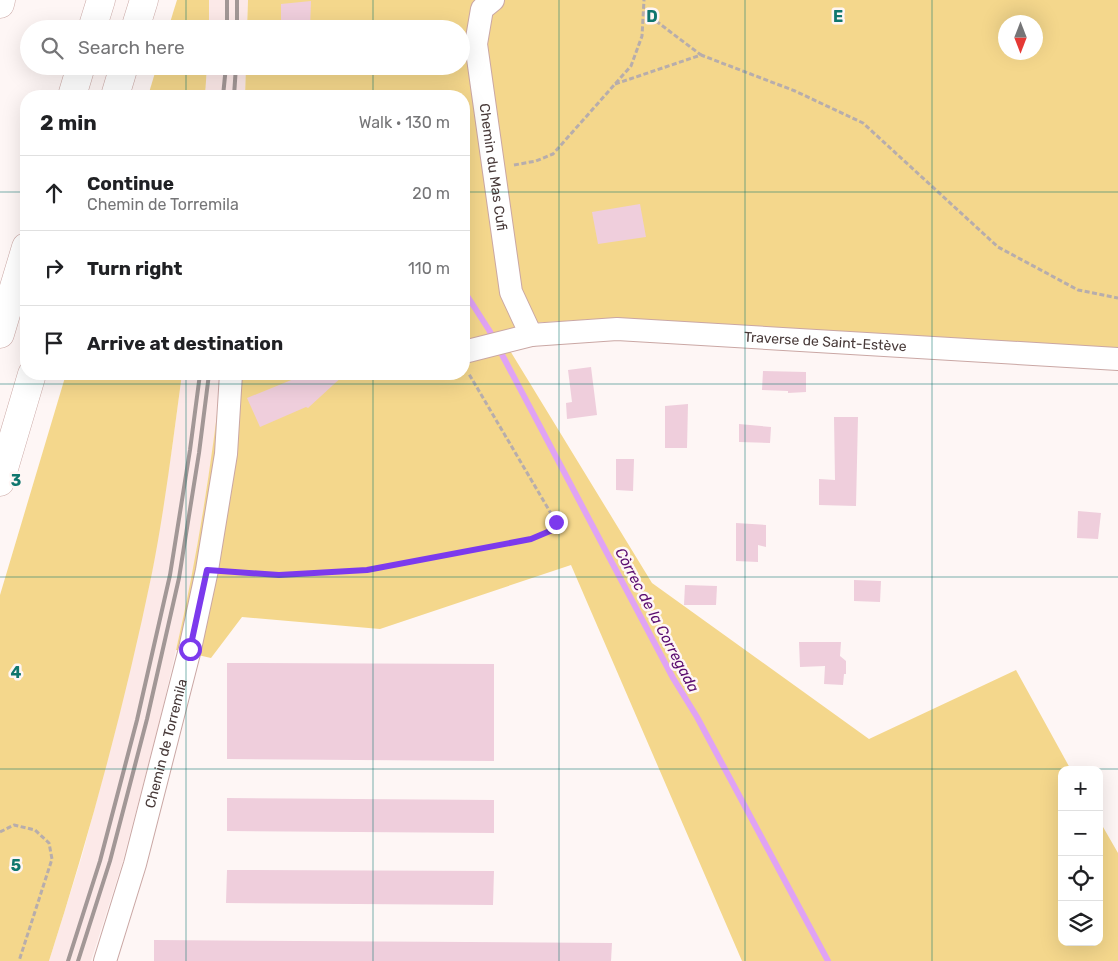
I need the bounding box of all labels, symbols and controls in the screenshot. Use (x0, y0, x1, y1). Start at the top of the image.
text: D (646, 7, 658, 26)
text: E (833, 7, 843, 26)
north arrow (998, 15, 1043, 60)
search box (20, 20, 470, 75)
icon: search (38, 34, 66, 62)
text: Search here (78, 36, 185, 59)
street label: Chemin du Mas Cufi (476, 102, 511, 232)
text: 2 min (40, 110, 97, 135)
text: Walk · 130 m (359, 113, 450, 132)
text: Continue (87, 172, 174, 195)
icon: ahead (40, 179, 68, 207)
text: 20 m (412, 184, 450, 203)
text: Chemin de Torremila (87, 195, 239, 214)
icon: right (40, 254, 68, 282)
text: Turn right (87, 257, 182, 280)
text: 110 m (408, 259, 450, 278)
street label: Traverse de Saint-Estève (744, 328, 907, 355)
icon: arrive (40, 329, 68, 357)
text: Arrive at destination (87, 332, 283, 355)
text: 3 (11, 471, 21, 490)
route end (545, 511, 568, 534)
water label: Còrrec de la Corregada (611, 545, 703, 696)
route start (179, 638, 202, 661)
text: 4 (11, 663, 22, 682)
street label: Chemin de Torremila (141, 677, 191, 810)
map controls (1058, 766, 1103, 946)
button: + (1058, 766, 1103, 811)
button: − (1058, 811, 1103, 856)
text: 5 (11, 856, 21, 875)
button: locate (1058, 856, 1103, 901)
button: layers (1058, 901, 1103, 946)

